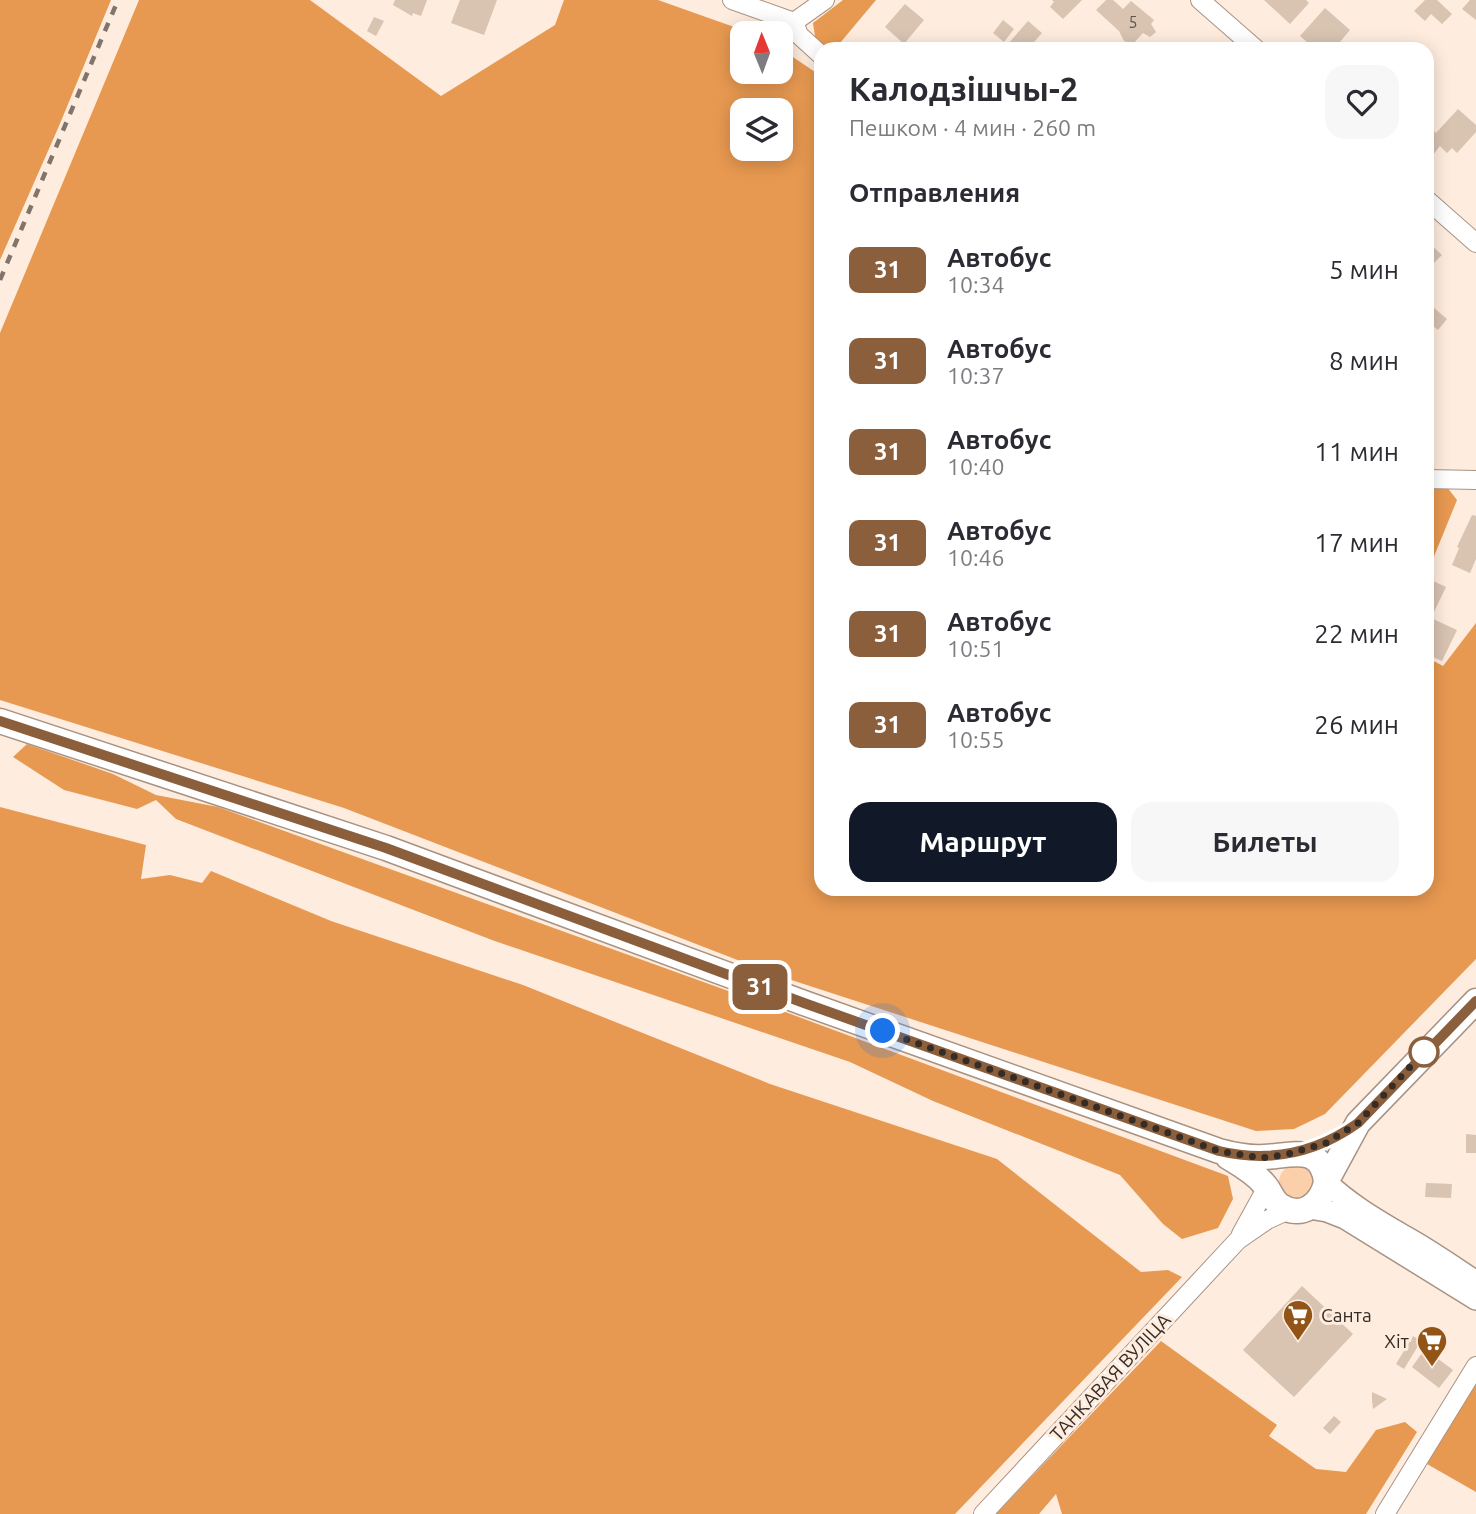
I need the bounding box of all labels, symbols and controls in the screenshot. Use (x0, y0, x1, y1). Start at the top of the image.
house number: 5 (1128, 13, 1138, 31)
north arrow (730, 21, 793, 84)
map controls (730, 21, 793, 161)
button: heart (1325, 65, 1399, 139)
text: Калодзішчы-2 (849, 70, 1078, 107)
button: layers (730, 98, 793, 161)
text: Пешком · 4 мин · 260 m (849, 115, 1096, 140)
text: Отправления (849, 178, 1020, 207)
text: Автобус (947, 243, 1051, 272)
text: 5 мин (1329, 255, 1399, 284)
text: 31 (874, 256, 901, 283)
text: 10:34 (947, 272, 1005, 297)
text: Автобус (947, 334, 1051, 363)
text: 8 мин (1329, 346, 1399, 375)
text: 31 (874, 347, 901, 374)
text: 10:37 (947, 363, 1005, 388)
text: Автобус (947, 425, 1051, 454)
text: 11 мин (1314, 437, 1399, 466)
text: 31 (874, 438, 901, 465)
text: 10:40 (947, 454, 1005, 479)
text: Автобус (947, 516, 1051, 545)
text: 17 мин (1314, 528, 1399, 557)
text: 31 (874, 529, 901, 556)
text: 10:46 (947, 545, 1005, 570)
text: Автобус (947, 607, 1051, 636)
text: 22 мин (1314, 619, 1399, 648)
text: 31 (874, 620, 901, 647)
text: 10:51 (947, 636, 1005, 661)
text: Автобус (947, 698, 1051, 727)
text: 26 мин (1314, 710, 1399, 739)
text: 31 (874, 711, 901, 738)
text: 10:55 (947, 727, 1005, 752)
button: Маршрут (849, 802, 1117, 882)
button: Билеты (1131, 802, 1399, 882)
line badge: 31 (728, 964, 792, 1010)
text: 31 (746, 973, 774, 1000)
your location (865, 1013, 900, 1048)
unlabelled marker (1409, 1037, 1439, 1067)
supermarket icon: Санта (1281, 1298, 1315, 1342)
place label: Санта (1321, 1304, 1372, 1326)
street label: ТАНКАВАЯ ВУЛІЦА (1045, 1308, 1175, 1445)
supermarket icon: Хіт (1415, 1324, 1449, 1368)
place label: Хіт (1384, 1330, 1410, 1352)

